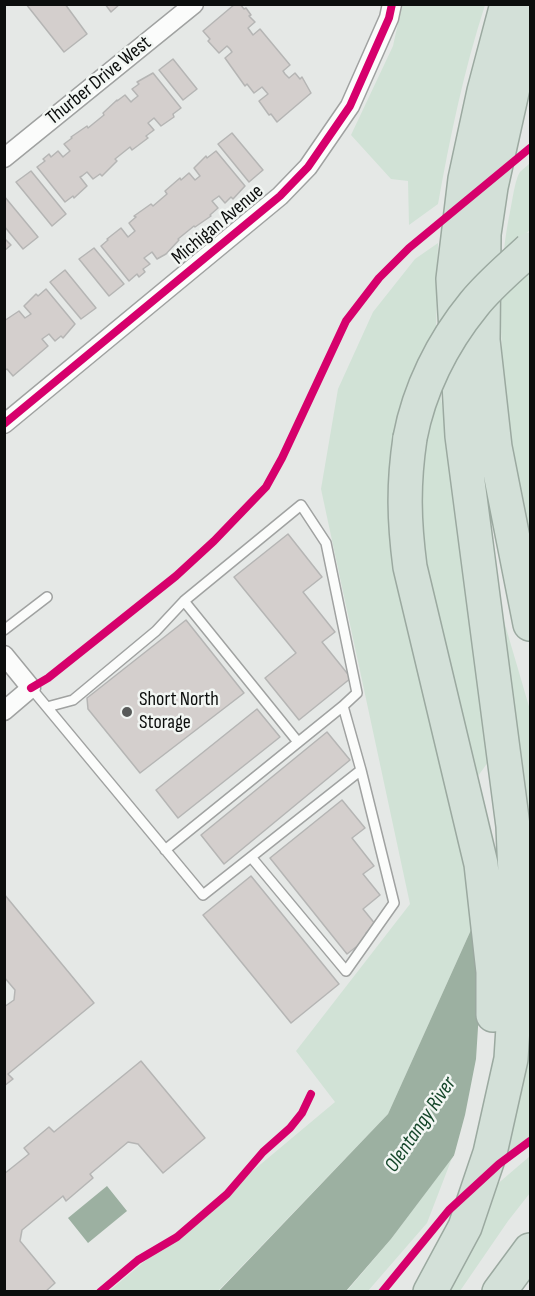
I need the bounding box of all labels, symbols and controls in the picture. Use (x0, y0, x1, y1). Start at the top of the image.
street label: Thurber Drive West (42, 31, 156, 131)
street label: Michigan Avenue (167, 180, 269, 270)
place label: Short North Storage (139, 688, 219, 735)
marker: Short North Storage (120, 705, 134, 719)
water label: Olentangy River (380, 1073, 462, 1177)

